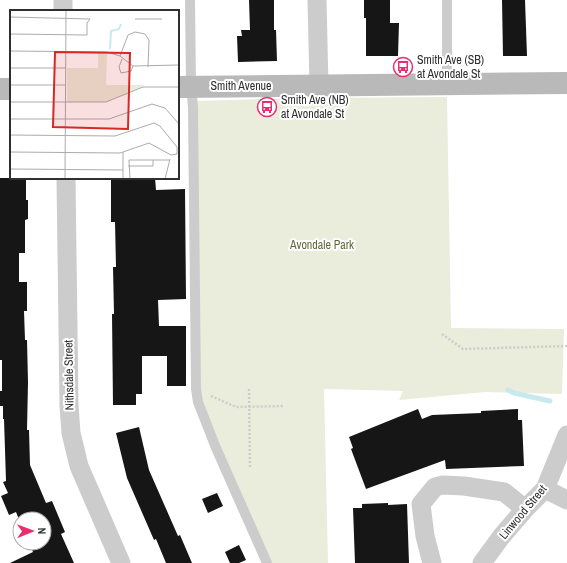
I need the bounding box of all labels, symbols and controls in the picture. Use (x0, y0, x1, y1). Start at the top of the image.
inset map (10, 10, 179, 179)
place label: Smith Ave (SB) at Avondale St (417, 52, 484, 82)
bus stop icon: Smith Ave (SB) at Avondale St (392, 56, 414, 78)
street label: Smith Avenue (210, 78, 272, 94)
place label: Smith Ave (NB) at Avondale St (281, 92, 349, 122)
bus stop icon: Smith Ave (NB) at Avondale St (256, 96, 278, 118)
park label: Avondale Park (289, 237, 354, 253)
street label: Nithsdale Street (60, 339, 78, 410)
street label: Linwood Street (496, 481, 551, 542)
north arrow (12, 511, 52, 551)
text: N (35, 527, 49, 534)

